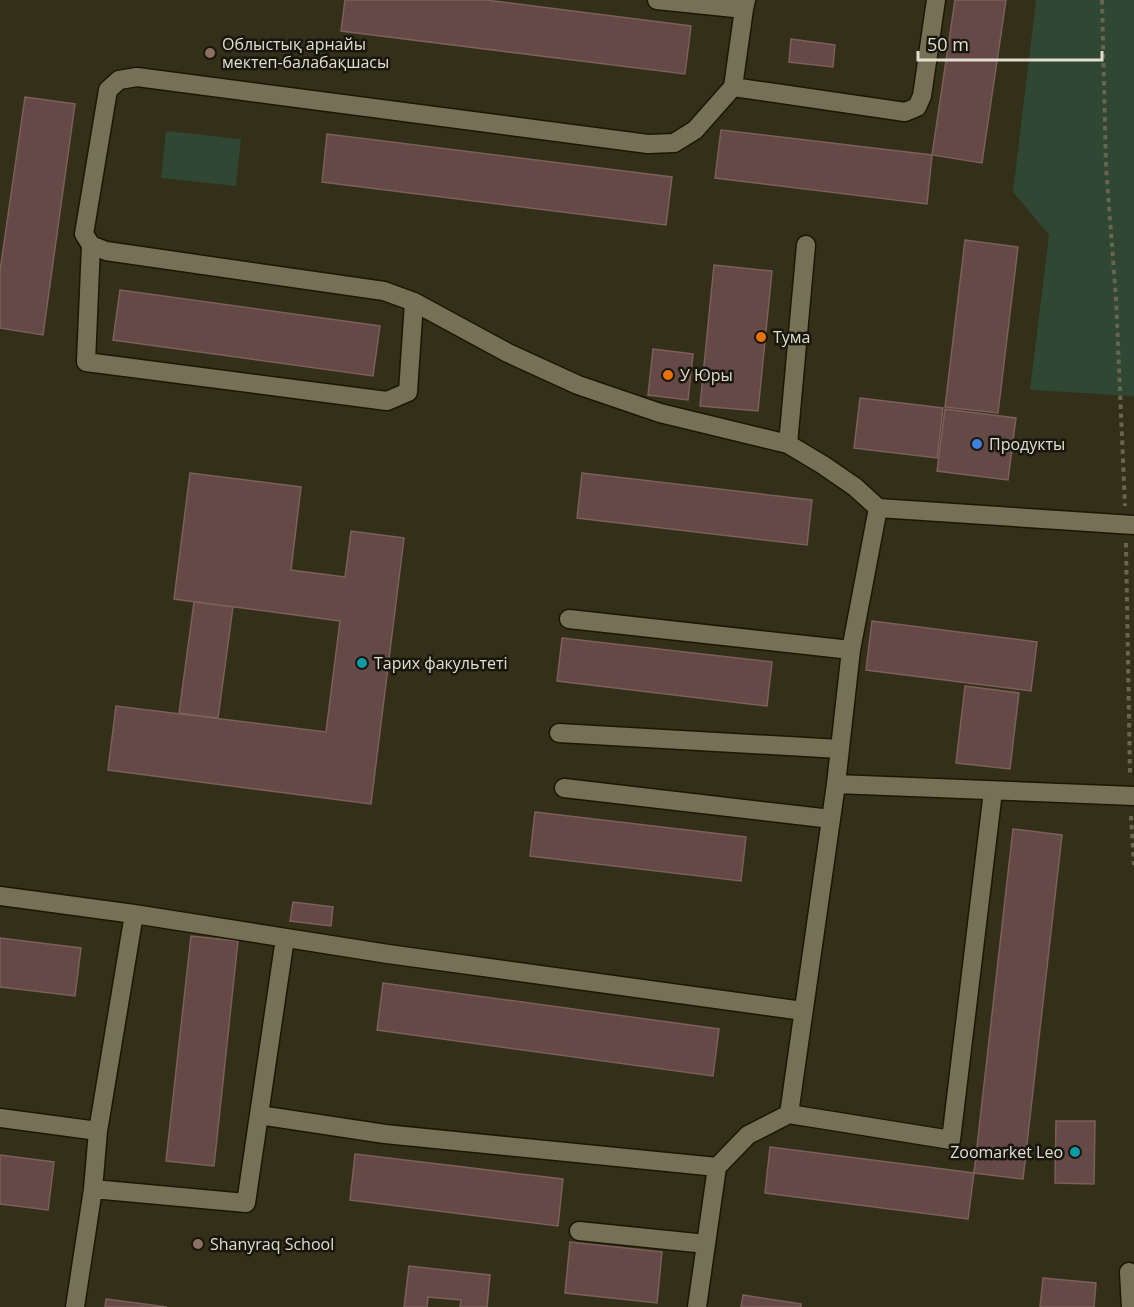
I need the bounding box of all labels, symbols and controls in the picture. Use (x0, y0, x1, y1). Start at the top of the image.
scale bar (918, 24, 1102, 62)
text: 50 m (927, 32, 969, 56)
place label: Облыстық арнайы мектеп-балабақшасы (222, 33, 389, 73)
marker: Облыстық арнайы мектеп-балабақшасы (203, 46, 217, 60)
place label: Тума (773, 326, 810, 348)
marker: Тума (754, 330, 768, 344)
place label: У Юры (680, 364, 733, 386)
marker: У Юры (661, 368, 675, 382)
place label: Продукты (989, 433, 1065, 455)
marker: Продукты (970, 437, 984, 451)
place label: Тарих факультеті (374, 652, 508, 674)
marker: Тарих факультеті (355, 656, 369, 670)
place label: Zoomarket Leo (950, 1141, 1063, 1163)
marker: Zoomarket Leo (1068, 1145, 1082, 1159)
place label: Shanyraq School (210, 1233, 334, 1255)
marker: Shanyraq School (191, 1237, 205, 1251)

